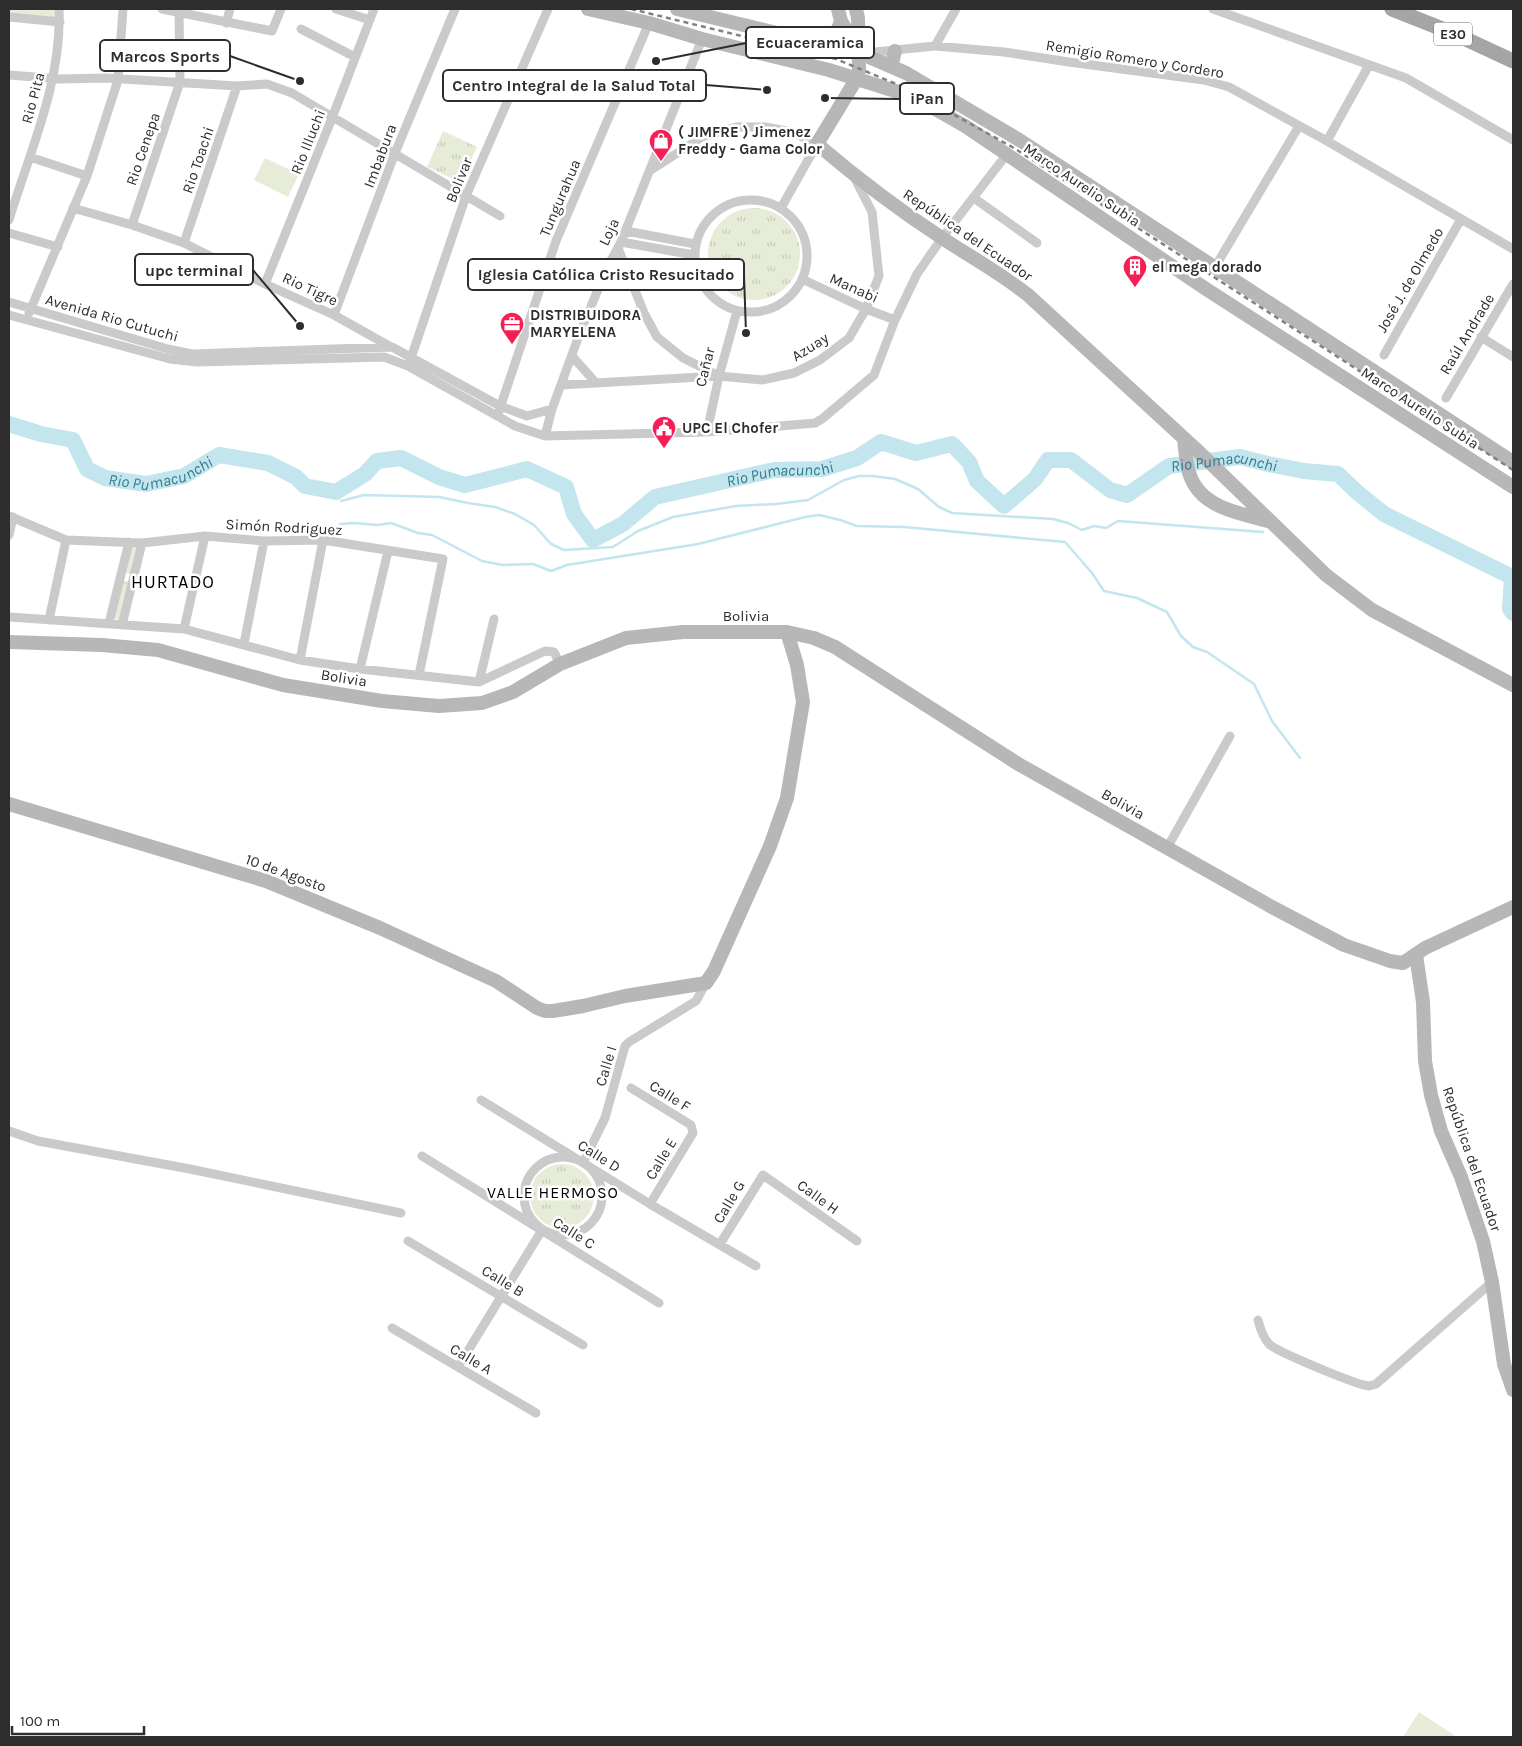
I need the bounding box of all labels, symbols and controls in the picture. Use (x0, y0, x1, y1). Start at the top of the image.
road number: E30 (1434, 22, 1472, 46)
callout: Ecuaceramica (746, 27, 874, 58)
text: Ecuaceramica (756, 33, 864, 52)
street label: Remigio Romero y Cordero (1045, 36, 1225, 82)
callout: Marcos Sports (100, 40, 230, 71)
text: Marcos Sports (110, 47, 220, 66)
callout: Centro Integral de la Salud Total (443, 70, 706, 101)
street label: Rio Pita (18, 71, 48, 125)
text: Centro Integral de la Salud Total (452, 76, 696, 95)
callout: iPan (900, 83, 954, 114)
text: iPan (910, 89, 944, 108)
street label: Rio Illuchi (287, 107, 329, 177)
street label: Rio Cenepa (122, 110, 164, 188)
street label: Imbabura (360, 121, 400, 191)
place label: ( JIMFRE ) Jimenez Freddy - Gama Color (678, 123, 822, 158)
street label: Rio Toachi (178, 124, 218, 196)
shop icon: ( JIMFRE ) Jimenez Freddy - Gama Color (648, 128, 674, 162)
street label: Marco Aurelio Subia (1020, 139, 1144, 231)
street label: Bolivar (442, 154, 476, 205)
street label: Tungurahua (536, 157, 584, 239)
street label: República del Ecuador (900, 185, 1037, 285)
street label: Loja (595, 215, 623, 249)
street label: José J. de Olmedo (1373, 224, 1447, 336)
callout: upc terminal (135, 254, 253, 285)
building icon: el mega dorado (1122, 254, 1148, 288)
place label: el mega dorado (1152, 258, 1262, 276)
callout: Iglesia Católica Cristo Resucitado (468, 259, 744, 290)
text: upc terminal (145, 261, 243, 280)
text: Iglesia Católica Cristo Resucitado (478, 265, 734, 284)
street label: Rio Tigre (279, 268, 341, 310)
street label: Manabi (827, 269, 881, 307)
street label: Avenida Rio Cutuchi (43, 290, 181, 346)
street label: Raúl Andrade (1436, 290, 1498, 378)
place label: DISTRIBUIDORA MARYELENA (530, 306, 641, 341)
office icon: DISTRIBUIDORA MARYELENA (499, 311, 525, 345)
street label: Azuay (788, 329, 832, 365)
street label: Cañar (691, 345, 719, 389)
street label: Marco Aurelio Subia (1358, 363, 1482, 453)
public building icon: UPC El Chofer (651, 415, 677, 449)
place label: UPC El Chofer (682, 419, 778, 437)
water label: Rio Pumacunchi (1169, 447, 1279, 475)
water label: Rio Pumacunchi (107, 452, 216, 494)
water label: Rio Pumacunchi (724, 457, 836, 490)
street label: Simón Rodriguez (225, 515, 343, 539)
district label: HURTADO (131, 571, 215, 593)
street label: Bolivia (723, 607, 769, 625)
street label: Bolivia (320, 665, 368, 691)
street label: Bolivia (1098, 785, 1148, 823)
street label: 10 de Agosto (243, 850, 329, 896)
street label: Calle I (591, 1044, 621, 1088)
street label: Calle F (646, 1076, 694, 1116)
street label: República del Ecuador (1439, 1084, 1505, 1234)
street label: Calle E (642, 1135, 680, 1183)
street label: Calle D (574, 1136, 624, 1176)
street label: Calle H (794, 1176, 842, 1218)
street label: Calle G (709, 1177, 749, 1227)
district label: VALLE HERMOSO (487, 1183, 619, 1202)
street label: Calle C (550, 1213, 598, 1253)
street label: Calle B (478, 1261, 528, 1301)
street label: Calle A (447, 1340, 496, 1379)
scale bar (12, 1704, 145, 1736)
text: 100 m (20, 1712, 60, 1730)

